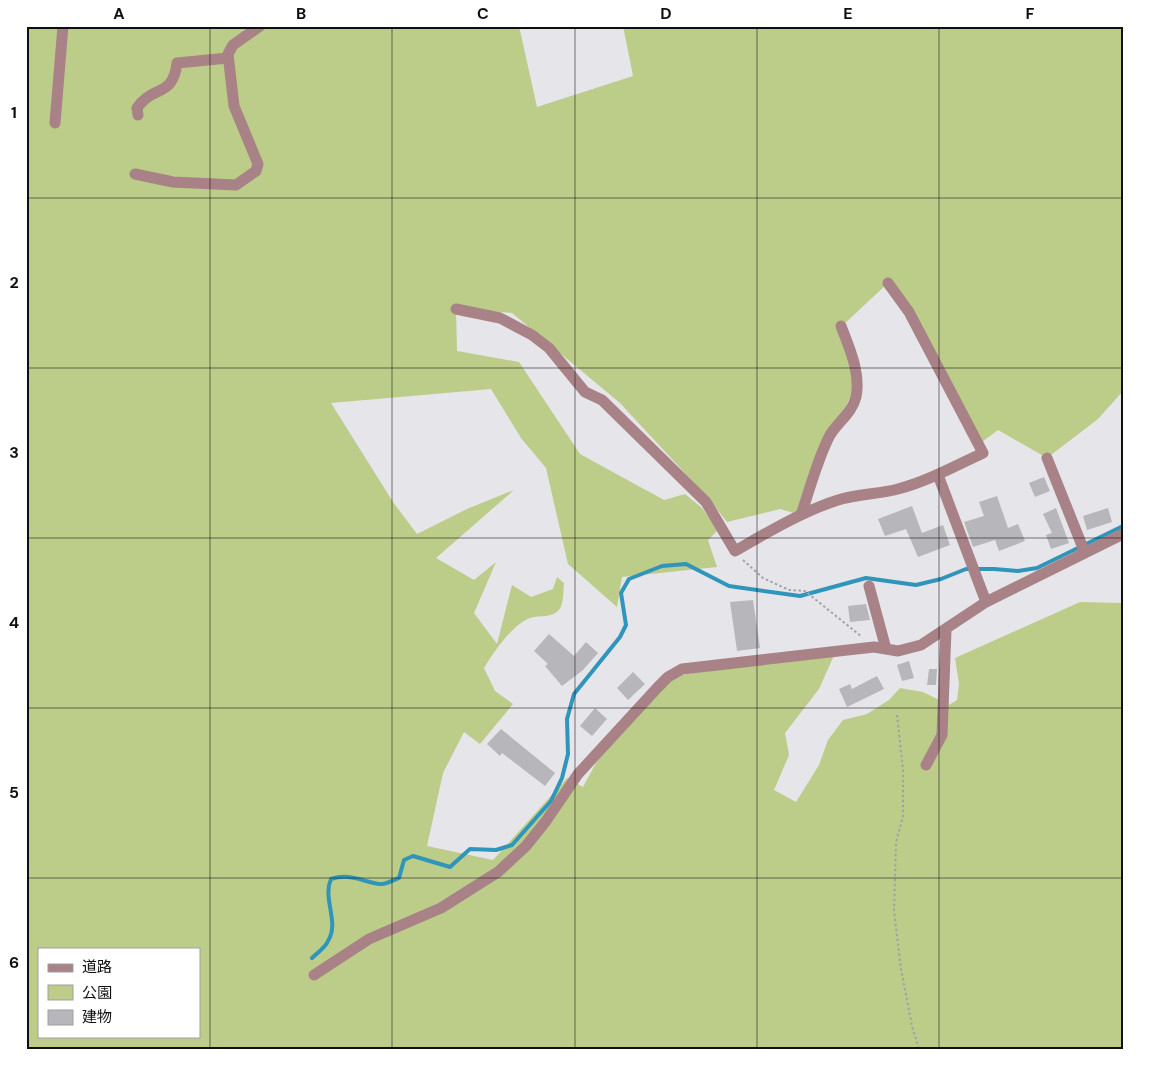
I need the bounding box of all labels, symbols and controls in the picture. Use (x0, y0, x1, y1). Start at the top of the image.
text: A (113, 3, 125, 24)
text: B (296, 3, 306, 24)
text: C (477, 3, 489, 24)
text: D (660, 3, 672, 24)
text: E (843, 3, 853, 24)
text: F (1026, 3, 1035, 24)
text: 1 (11, 102, 17, 123)
text: 2 (9, 272, 19, 293)
text: 3 (9, 442, 19, 463)
text: 4 (9, 612, 19, 633)
text: 5 (9, 782, 19, 803)
legend (38, 948, 200, 1038)
text: 6 (9, 952, 19, 973)
text: 道路 (82, 957, 112, 977)
text: 公園 (82, 983, 112, 1003)
text: 建物 (82, 1007, 112, 1027)

